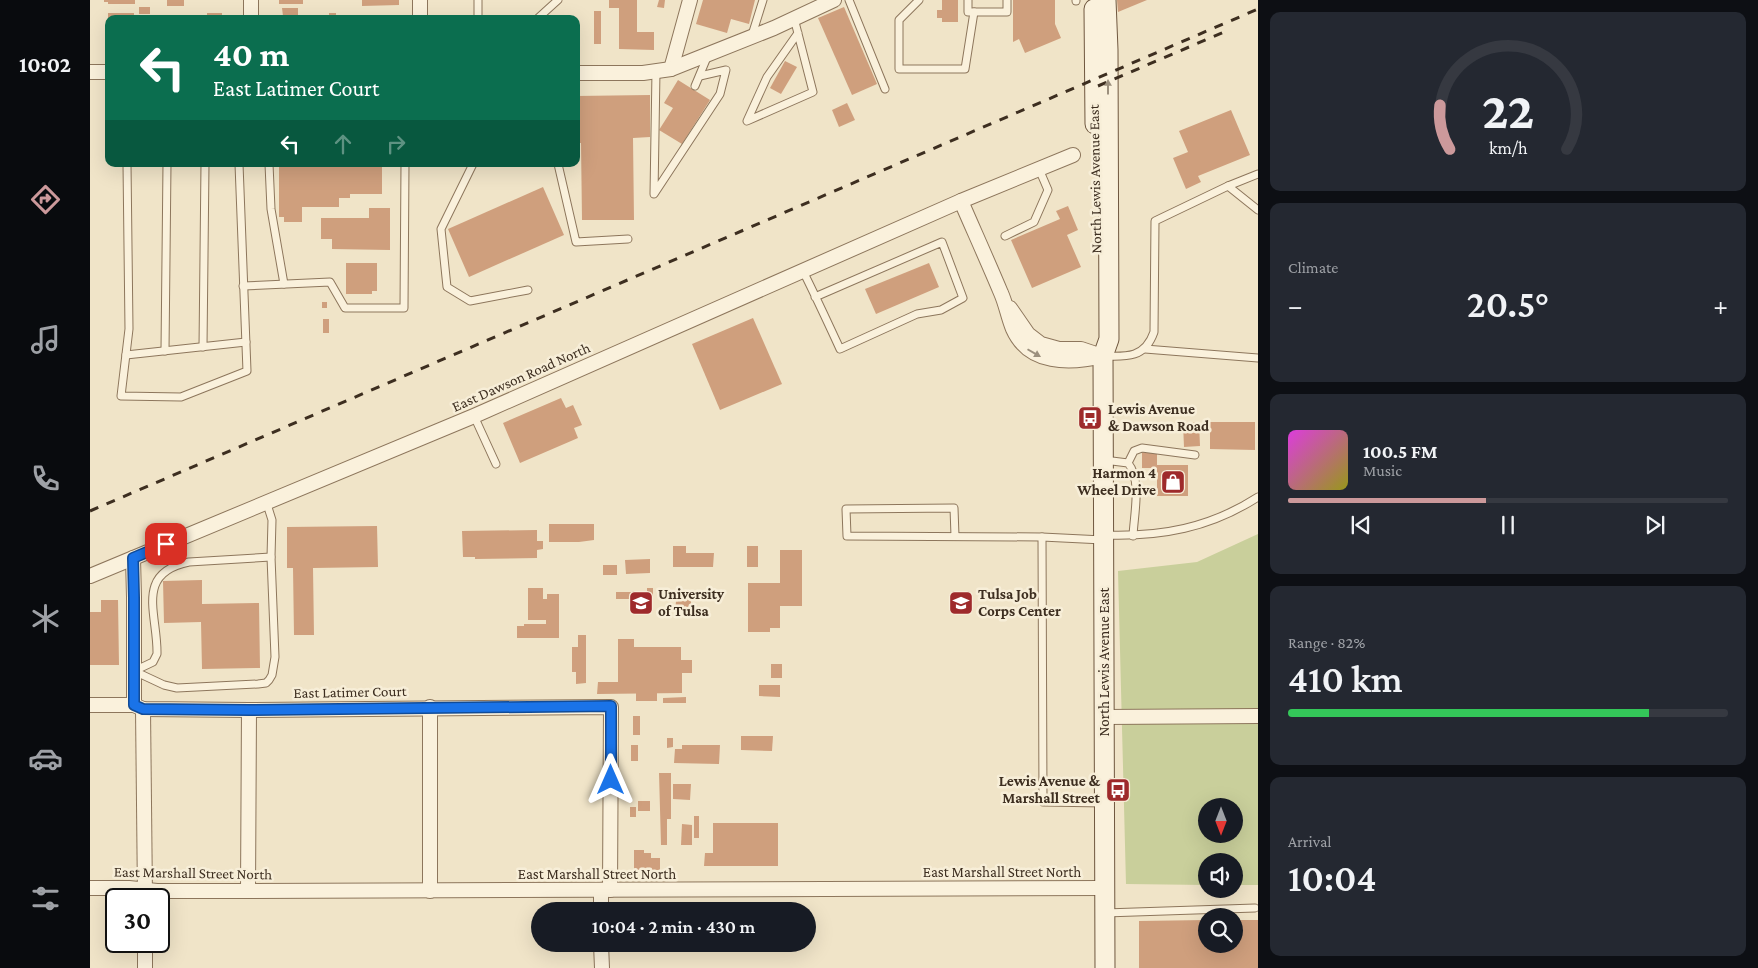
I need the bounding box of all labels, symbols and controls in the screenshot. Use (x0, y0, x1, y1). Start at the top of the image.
icon: left (130, 35, 195, 100)
text: 40 m (213, 35, 290, 74)
text: 10:02 (19, 52, 71, 77)
text: East Latimer Court (213, 76, 379, 101)
one-way arrow (1104, 79, 1112, 95)
text: 22 (1482, 81, 1534, 139)
street label: North Lewis Avenue East (1086, 103, 1104, 254)
icon: left (276, 130, 304, 158)
icon: ahead (329, 130, 357, 158)
icon: right (382, 130, 410, 158)
text: km/h (1489, 138, 1528, 158)
icon: directions (28, 182, 63, 217)
text: Climate (1288, 259, 1338, 276)
text: 20.5° (1467, 283, 1549, 325)
text: − (1288, 290, 1303, 321)
text: + (1713, 290, 1728, 321)
icon: music (28, 322, 63, 357)
street label: East Dawson Road North (449, 339, 593, 415)
one-way arrow (1027, 349, 1042, 357)
place label: Lewis Avenue & Dawson Road (1108, 401, 1210, 434)
bus stop icon: Lewis Avenue & Dawson Road (1077, 405, 1103, 431)
text: 100.5 FM (1363, 441, 1438, 462)
icon: phone (28, 461, 63, 496)
text: Music (1363, 462, 1402, 479)
place label: Harmon 4 Wheel Drive (1076, 465, 1156, 498)
shop icon: Harmon 4 Wheel Drive (1160, 469, 1186, 495)
icon: previous (1347, 511, 1375, 539)
icon: pause (1494, 511, 1522, 539)
icon: next (1641, 511, 1669, 539)
pin (145, 523, 187, 565)
icon: arrive (152, 530, 180, 558)
place label: University of Tulsa (658, 586, 725, 619)
place label: Tulsa Job Corps Center (978, 586, 1061, 619)
street label: North Lewis Avenue East (1096, 586, 1112, 737)
school or university icon: University of Tulsa (628, 590, 654, 616)
school or university icon: Tulsa Job Corps Center (948, 590, 974, 616)
icon: climate (28, 601, 63, 636)
text: Range · 82% (1288, 634, 1365, 651)
text: 410 km (1288, 658, 1403, 700)
street label: East Latimer Court (293, 683, 408, 701)
icon: car (28, 741, 63, 776)
position arrow (584, 753, 636, 805)
place label: Lewis Avenue & Marshall Street (999, 773, 1101, 806)
bus stop icon: Lewis Avenue & Marshall Street (1105, 777, 1131, 803)
north arrow (1198, 798, 1242, 842)
map controls (1198, 798, 1243, 953)
text: Arrival (1288, 833, 1332, 850)
button: sound (1198, 853, 1243, 898)
text: 10:04 (1288, 857, 1376, 899)
street label: East Marshall Street North (114, 864, 272, 882)
street label: East Marshall Street North (923, 864, 1081, 880)
street label: East Marshall Street North (518, 866, 676, 882)
icon: filters (28, 881, 63, 916)
speed limit sign: 30 (105, 888, 170, 953)
button: search (1198, 908, 1243, 953)
text: 10:04 · 2 min · 430 m (592, 916, 755, 937)

